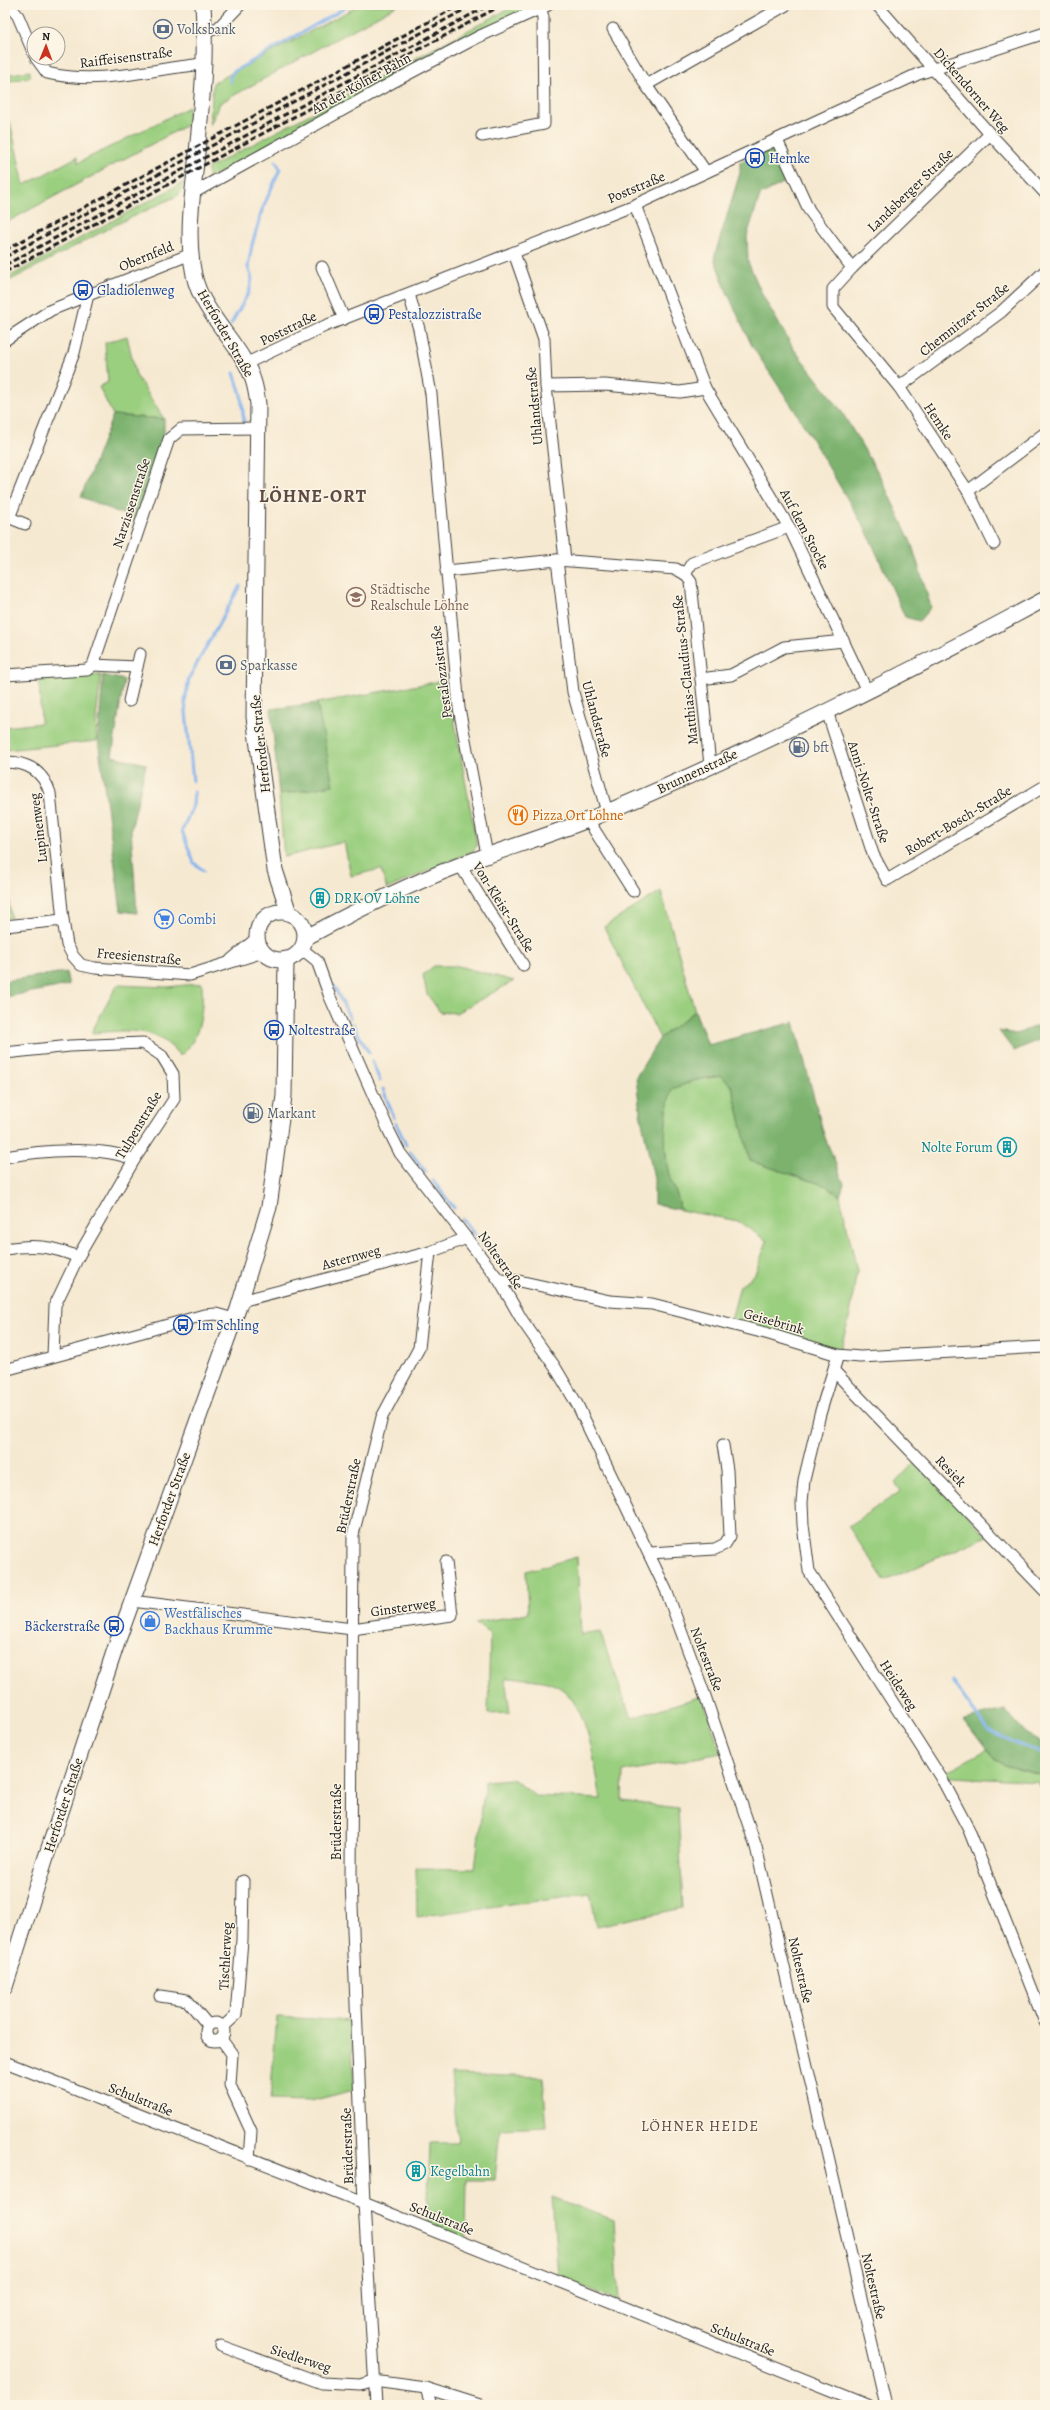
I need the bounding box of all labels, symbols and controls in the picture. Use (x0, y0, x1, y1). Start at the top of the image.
bank icon: Volksbank (152, 18, 174, 40)
place label: Volksbank (176, 20, 236, 39)
north arrow (26, 26, 66, 66)
text: N (42, 29, 50, 44)
street label: Raiffeisenstraße (78, 42, 174, 73)
street label: Dickendorner Weg (929, 44, 1014, 137)
street label: An der Kölner Bahn (307, 48, 415, 119)
street label: Landsberger Straße (863, 144, 958, 236)
bus stop icon: Hemke (744, 147, 766, 169)
place label: Hemke (769, 149, 810, 168)
street label: Poststraße (604, 167, 668, 208)
street label: Obernfeld (116, 237, 177, 276)
street label: Chemnitzer Straße (915, 278, 1013, 361)
bus stop icon: Gladiolenweg (72, 279, 94, 301)
place label: Gladiolenweg (97, 281, 174, 300)
street label: Herforder Straße (193, 286, 258, 381)
bus stop icon: Pestalozzistraße (363, 303, 385, 325)
place label: Pestalozzistraße (388, 305, 482, 324)
street label: Poststraße (257, 307, 320, 350)
street label: Uhlandstraße (522, 366, 547, 446)
street label: Hemke (919, 399, 958, 444)
street label: Narzissenstraße (108, 456, 155, 551)
district label: LÖHNE-ORT (259, 484, 367, 508)
street label: Auf dem Stocke (775, 485, 834, 573)
place label: Städtische Realschule Löhne (370, 580, 469, 615)
school or university icon: Städtische Realschule Löhne (345, 586, 367, 608)
street label: Matthias-Claudius-Straße (668, 594, 703, 746)
street label: Pestalozzistraße (426, 624, 457, 720)
bank icon: Sparkasse (215, 654, 237, 676)
place label: Sparkasse (240, 656, 297, 675)
street label: Uhlandstraße (577, 679, 616, 760)
street label: Herforder Straße (246, 694, 275, 794)
fuel station icon: bft (788, 736, 810, 758)
street label: Anni-Nolte-Straße (843, 737, 894, 846)
place label: bft (813, 738, 830, 757)
street label: Brunnenstraße (654, 744, 741, 798)
street label: Robert-Bosch-Straße (901, 781, 1015, 860)
street label: Lupinenweg (25, 792, 52, 864)
restaurant icon: Pizza Ort Löhne (507, 804, 529, 826)
place label: Pizza Ort Löhne (532, 806, 624, 825)
street label: Von-Kleist-Straße (468, 858, 539, 956)
building icon: DRK OV Löhne (309, 887, 331, 909)
place label: DRK OV Löhne (334, 889, 420, 908)
supermarket icon: Combi (153, 908, 175, 930)
place label: Combi (178, 910, 216, 929)
street label: Freesienstraße (96, 943, 182, 970)
bus stop icon: Noltestraße (263, 1019, 285, 1041)
place label: Noltestraße (288, 1021, 356, 1040)
street label: Tulpenstraße (111, 1088, 166, 1163)
fuel station icon: Markant (242, 1102, 264, 1124)
place label: Markant (267, 1104, 316, 1123)
building icon: Nolte Forum (996, 1136, 1018, 1158)
place label: Nolte Forum (921, 1138, 993, 1157)
street label: Noltestraße (473, 1227, 528, 1293)
street label: Asternweg (319, 1241, 383, 1275)
street label: Geisebrink (741, 1304, 806, 1339)
bus stop icon: Im Schling (172, 1314, 194, 1336)
place label: Im Schling (197, 1316, 259, 1335)
street label: Herforder Straße (144, 1450, 195, 1549)
street label: Resiek (931, 1451, 970, 1491)
street label: Brüderstraße (331, 1457, 366, 1536)
street label: Ginsterweg (369, 1594, 437, 1621)
place label: Westfälisches Backhaus Krumme (163, 1604, 273, 1639)
shop icon: Westfälisches Backhaus Krumme (139, 1610, 161, 1632)
bus stop icon: Bäckerstraße (103, 1615, 125, 1637)
place label: Bäckerstraße (24, 1617, 100, 1636)
street label: Noltestraße (686, 1624, 728, 1694)
street label: Heideweg (875, 1656, 922, 1714)
street label: Herforder Straße (39, 1755, 88, 1855)
street label: Brüderstraße (327, 1784, 346, 1860)
street label: Tischlerweg (214, 1921, 237, 1991)
street label: Noltestraße (784, 1935, 817, 2005)
street label: Schulstraße (106, 2078, 176, 2121)
street label: Brüderstraße (337, 2107, 358, 2185)
district label: LÖHNER HEIDE (641, 2116, 759, 2136)
building icon: Kegelbahn (405, 2160, 427, 2182)
place label: Kegelbahn (430, 2162, 490, 2181)
street label: Schulstraße (407, 2197, 477, 2240)
street label: Noltestraße (857, 2251, 890, 2321)
street label: Schulstraße (708, 2318, 778, 2361)
street label: Siedlerweg (268, 2340, 334, 2377)

